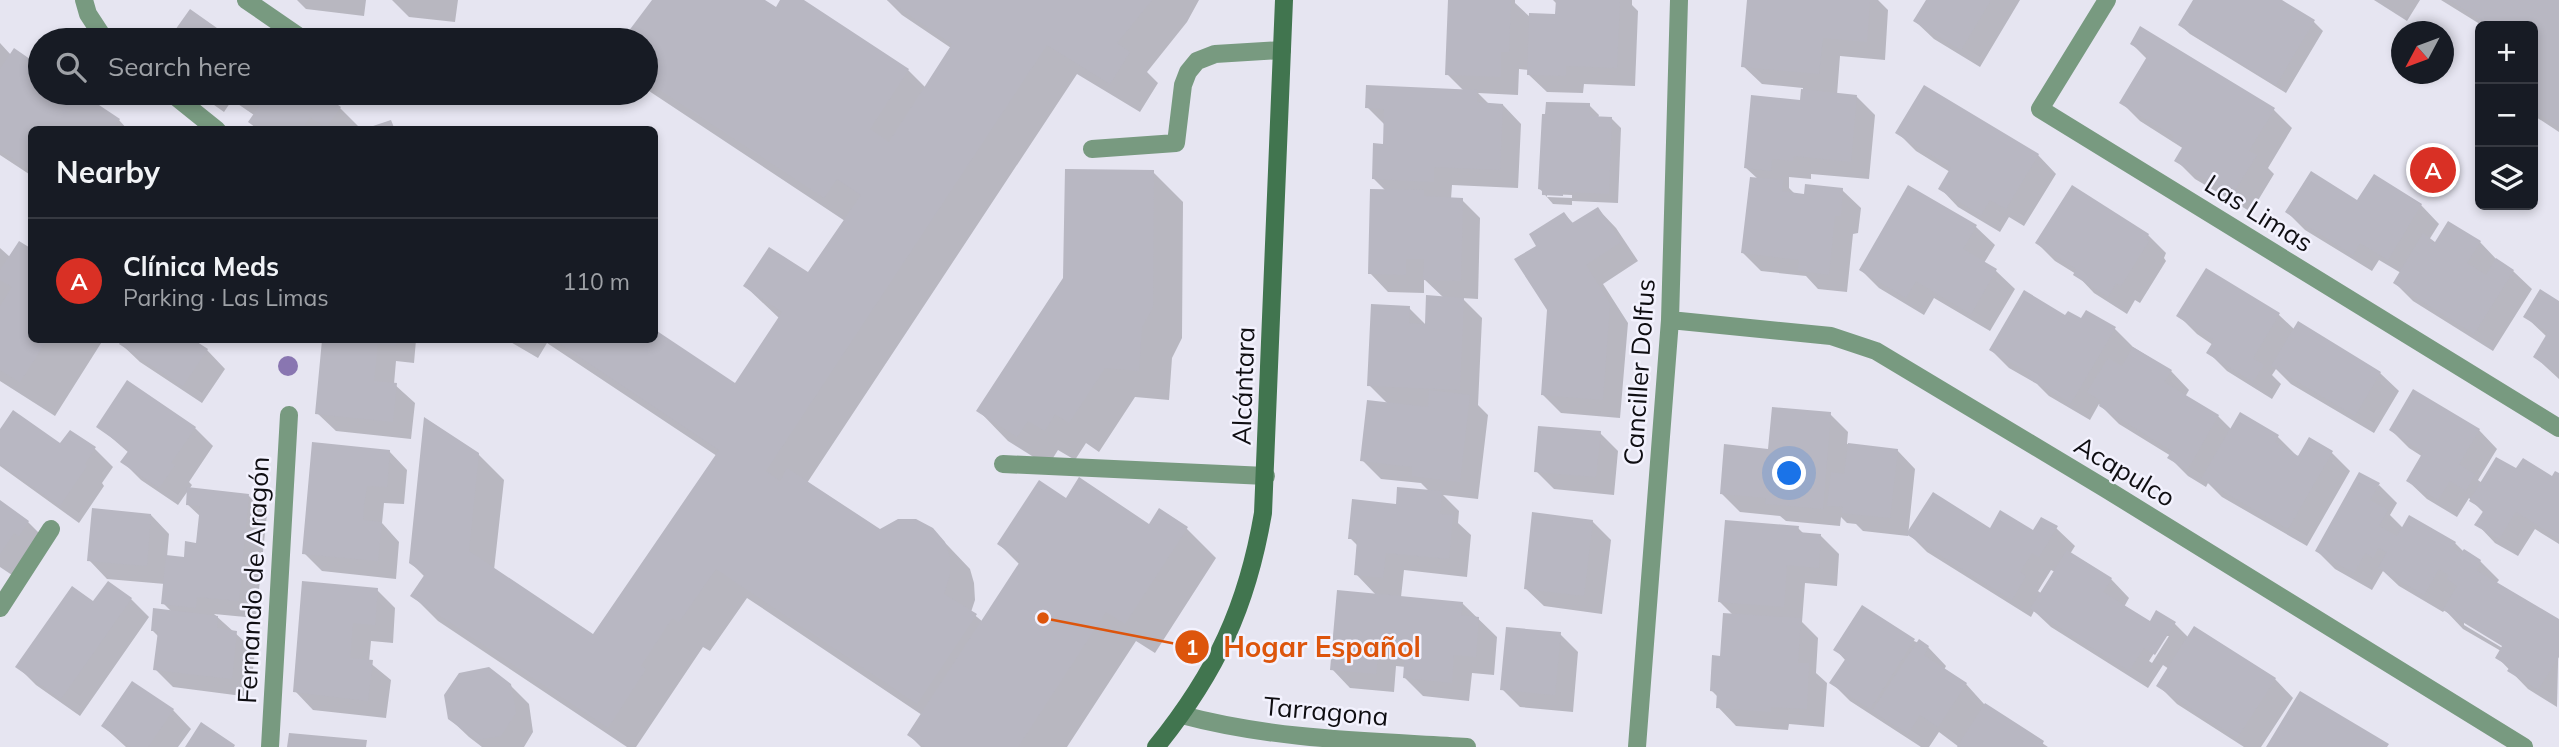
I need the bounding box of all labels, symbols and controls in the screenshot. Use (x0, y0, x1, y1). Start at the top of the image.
north arrow (2391, 21, 2454, 84)
map controls (2475, 21, 2538, 210)
button: + (2475, 21, 2538, 84)
search box (28, 28, 658, 105)
icon: search (52, 48, 90, 86)
text: Search here (108, 50, 251, 83)
button: − (2475, 84, 2538, 147)
pin: A (2410, 144, 2456, 196)
button: layers (2475, 147, 2538, 210)
text: Nearby (56, 153, 160, 191)
street label: Las Limas (2199, 167, 2319, 259)
text: Clínica Meds (123, 250, 279, 283)
text: A (70, 267, 88, 296)
text: 110 m (562, 267, 630, 296)
street label: Canciller Dolfus (1616, 278, 1662, 466)
text: Parking · Las Limas (123, 283, 329, 312)
street label: Alcántara (1224, 326, 1262, 446)
street label: Acapulco (2069, 428, 2181, 514)
street label: Fernando de Aragón (230, 456, 276, 704)
your location (1772, 456, 1806, 490)
callout: Hogar Español (1175, 623, 1435, 672)
text: Hogar Español (1223, 629, 1421, 664)
text: 1 (1186, 634, 1198, 660)
street label: Tarragona (1262, 689, 1390, 733)

